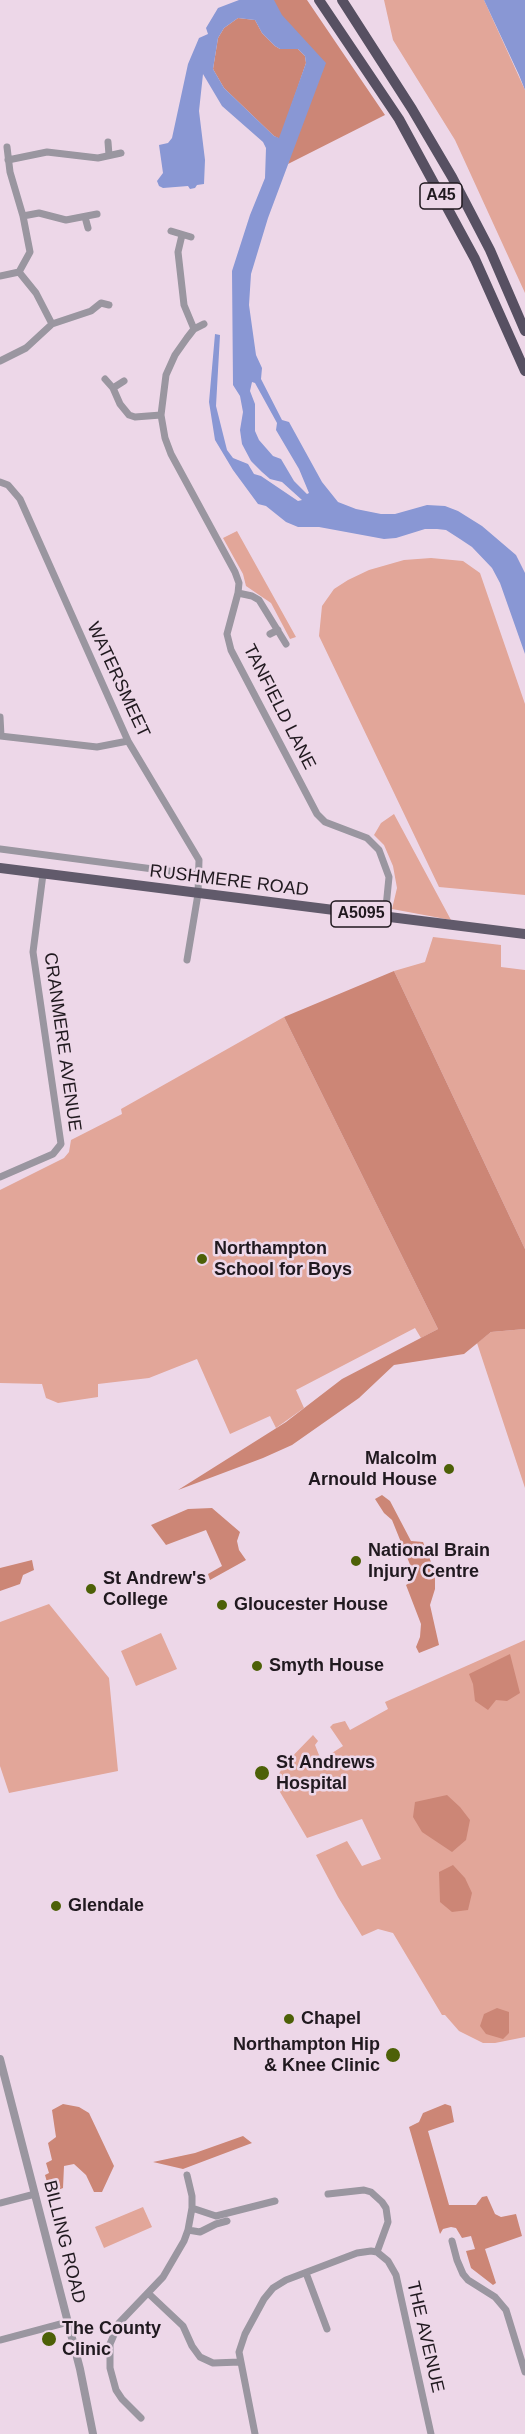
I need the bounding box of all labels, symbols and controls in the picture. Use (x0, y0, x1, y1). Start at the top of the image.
road number: A45 (420, 183, 462, 209)
street label: WATERSMEET (82, 619, 154, 741)
street label: TANFIELD LANE (238, 641, 320, 773)
street label: RUSHMERE ROAD (148, 861, 310, 901)
road number: A5095 (331, 901, 391, 927)
street label: CRANMERE AVENUE (39, 951, 85, 1133)
place label: Northampton School for Boys (214, 1238, 352, 1280)
marker: Northampton School for Boys (195, 1252, 209, 1266)
place label: Malcolm Arnould House (308, 1448, 437, 1490)
marker: Malcolm Arnould House (442, 1462, 456, 1476)
place label: National Brain Injury Centre (368, 1540, 490, 1582)
marker: National Brain Injury Centre (349, 1554, 363, 1568)
place label: St Andrew's College (103, 1568, 206, 1610)
marker: St Andrew's College (84, 1582, 98, 1596)
place label: Gloucester House (234, 1594, 388, 1616)
marker: Gloucester House (215, 1598, 229, 1612)
place label: Smyth House (269, 1655, 384, 1677)
marker: Smyth House (250, 1659, 264, 1673)
place label: St Andrews Hospital (276, 1752, 375, 1794)
marker: St Andrews Hospital (253, 1764, 271, 1782)
place label: Glendale (68, 1895, 144, 1917)
marker: Glendale (49, 1899, 63, 1913)
place label: Chapel (301, 2008, 361, 2030)
marker: Chapel (282, 2012, 296, 2026)
place label: Northampton Hip & Knee Clinic (233, 2034, 380, 2076)
marker: Northampton Hip & Knee Clinic (384, 2046, 402, 2064)
street label: BILLING ROAD (38, 2178, 90, 2306)
street label: THE AVENUE (402, 2279, 448, 2395)
place label: The County Clinic (62, 2318, 161, 2360)
marker: The County Clinic (40, 2330, 58, 2348)

